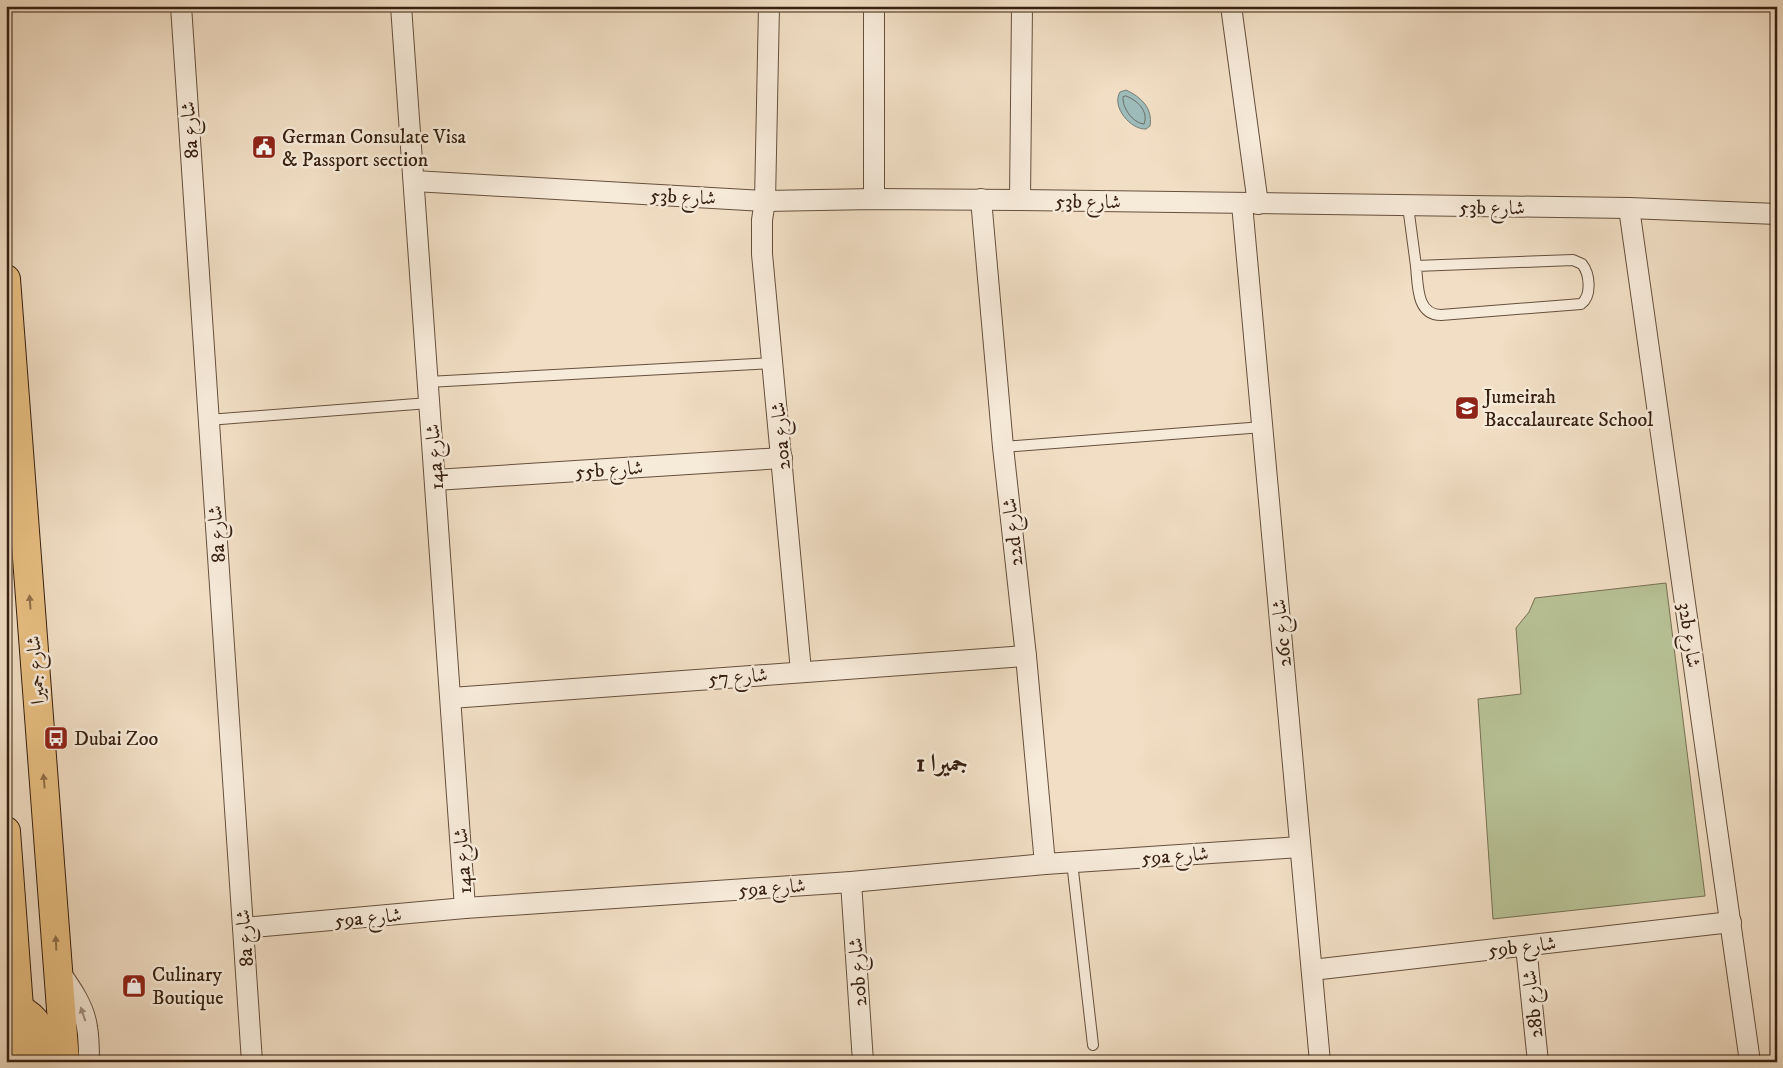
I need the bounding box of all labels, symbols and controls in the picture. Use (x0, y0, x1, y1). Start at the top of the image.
street label: 8a شارع (176, 100, 209, 159)
place label: German Consulate Visa & Passport section (282, 125, 467, 173)
public building icon: German Consulate Visa & Passport section (251, 134, 277, 160)
street label: 53b شارع (649, 183, 716, 216)
street label: 53b شارع (1055, 189, 1121, 220)
street label: 53b شارع (1459, 195, 1525, 226)
place label: Jumeirah Baccalaureate School (1482, 385, 1653, 433)
school or university icon: Jumeirah Baccalaureate School (1454, 395, 1480, 421)
street label: 20a شارع (766, 401, 801, 471)
street label: 14a شارع (421, 423, 454, 491)
street label: 55b شارع (574, 456, 644, 489)
street label: 22d شارع (997, 496, 1033, 567)
street label: 8a شارع (203, 504, 236, 563)
one-way arrow (25, 594, 33, 610)
street label: 26c شارع (1267, 598, 1302, 668)
street label: 32b شارع (1668, 601, 1705, 670)
street label: شارع جميرا (22, 634, 55, 705)
street label: شارع 57 (708, 663, 769, 696)
bus stop icon: Dubai Zoo (43, 725, 69, 751)
place label: Dubai Zoo (74, 727, 158, 752)
district label: جميرا 1 (916, 748, 968, 779)
one-way arrow (39, 773, 47, 789)
street label: 14a شارع (449, 827, 482, 895)
street label: 59a شارع (1141, 842, 1210, 875)
street label: 59a شارع (738, 874, 807, 907)
street label: 59a شارع (333, 903, 403, 938)
street label: 8a شارع (231, 908, 264, 967)
street label: 59b شارع (1487, 931, 1558, 967)
one-way arrow (52, 935, 60, 951)
street label: 20b شارع (844, 936, 877, 1007)
place label: Culinary Boutique (152, 963, 223, 1011)
street label: 28b شارع (1517, 968, 1553, 1039)
shop icon: Culinary Boutique (121, 973, 147, 999)
one-way arrow (79, 1006, 86, 1021)

